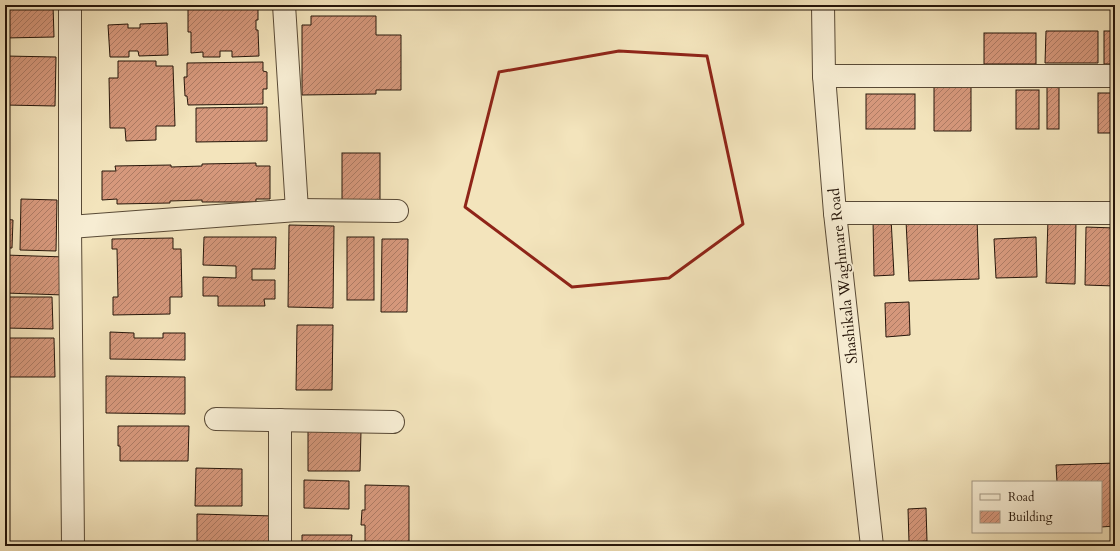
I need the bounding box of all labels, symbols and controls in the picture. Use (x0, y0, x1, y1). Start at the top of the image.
street label: Shashikala Waghmare Road (824, 187, 862, 365)
legend (972, 481, 1102, 533)
text: Road (1008, 489, 1035, 505)
text: Building (1008, 509, 1053, 525)

